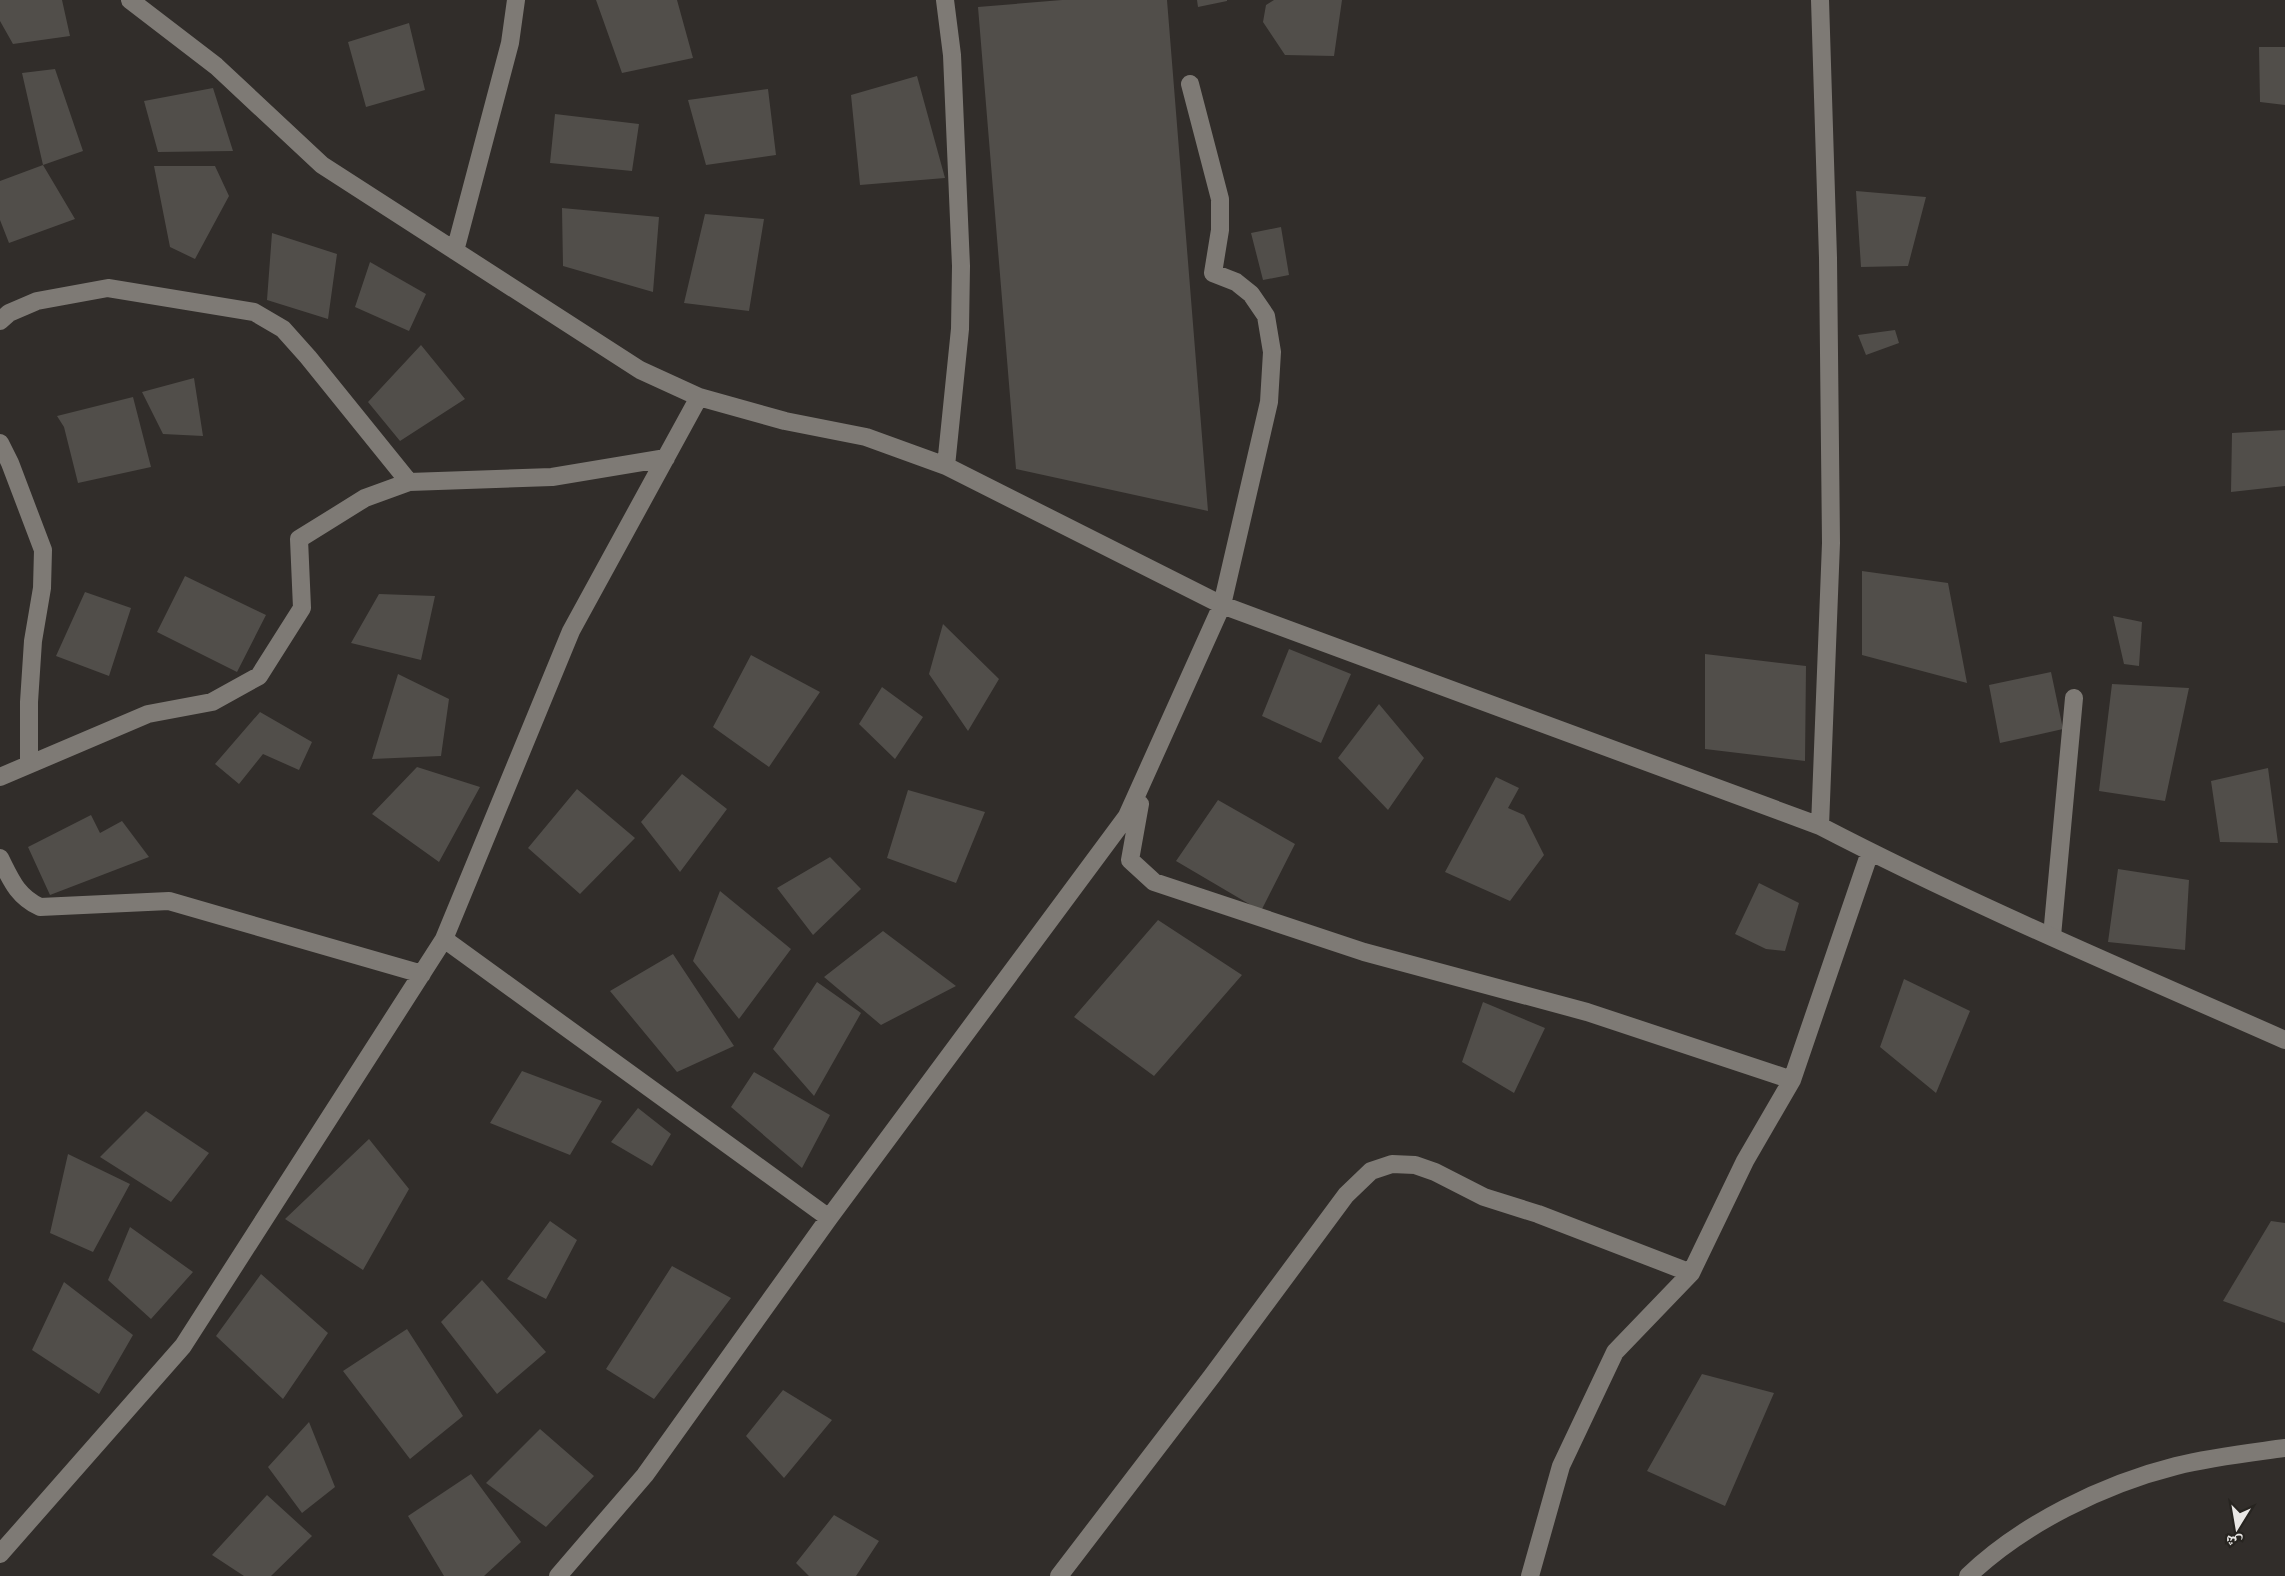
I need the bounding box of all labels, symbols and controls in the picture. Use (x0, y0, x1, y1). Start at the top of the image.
north arrow (2207, 1498, 2267, 1558)
text: ش (2224, 1531, 2244, 1553)

